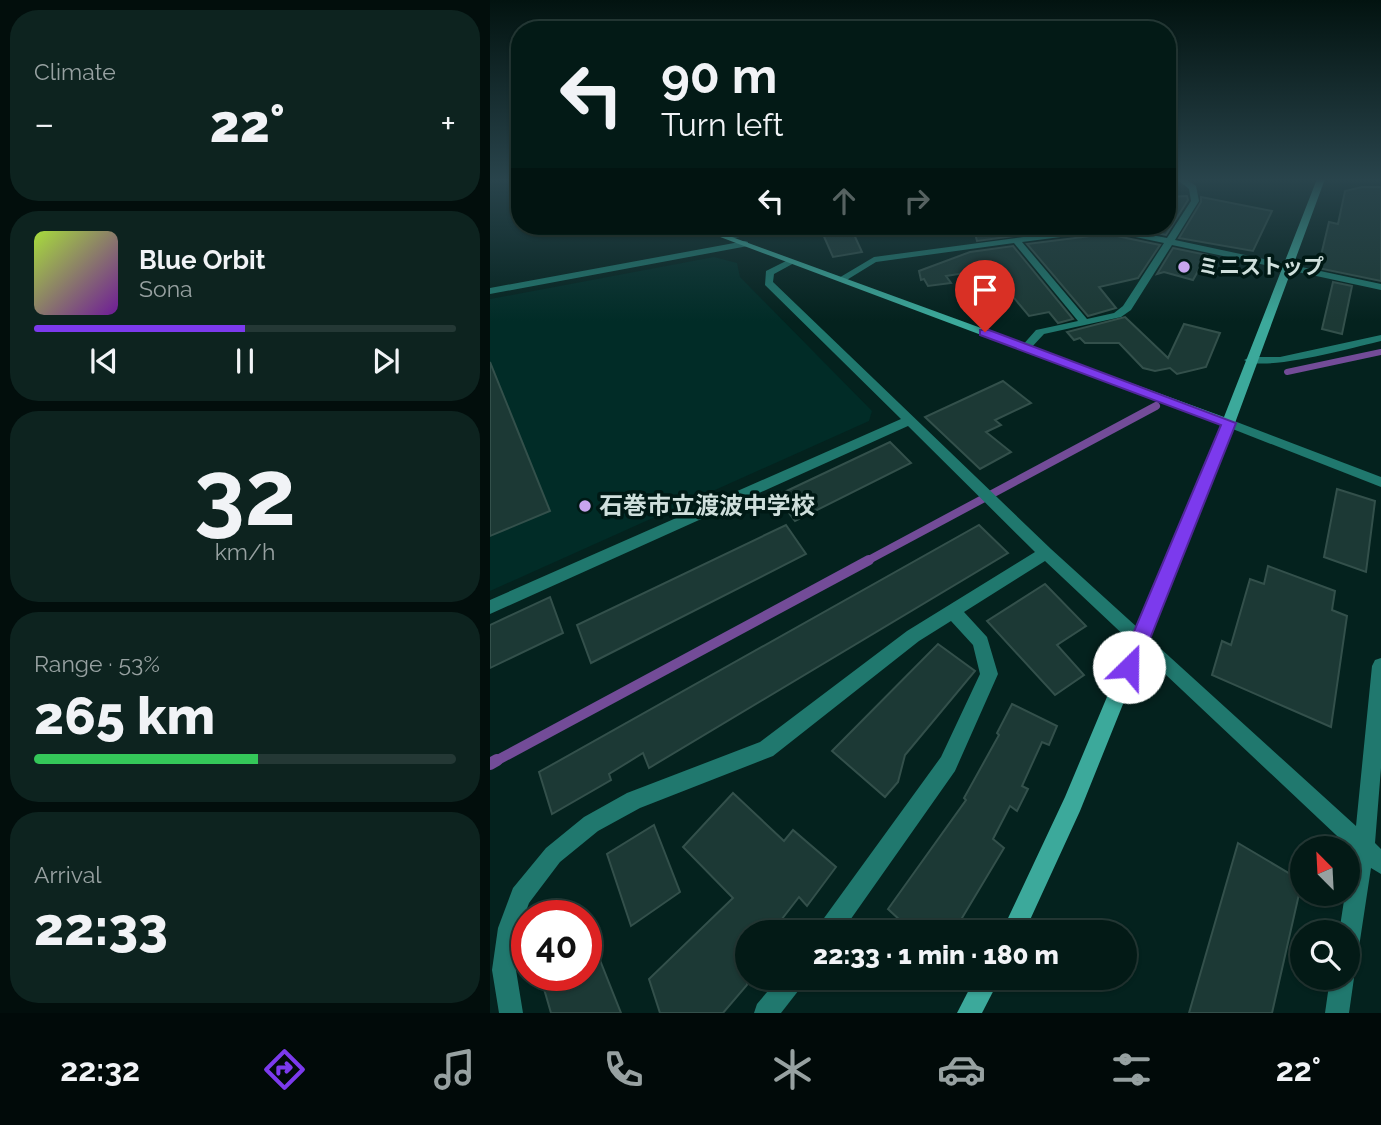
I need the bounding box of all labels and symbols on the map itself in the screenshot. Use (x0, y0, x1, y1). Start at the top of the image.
place label: ミニストップ (1198, 254, 1324, 279)
marker: ミニストップ (1176, 259, 1192, 275)
pin (955, 260, 1015, 332)
place label: 石巻市立渡波中学校 (599, 491, 815, 520)
marker: 石巻市立渡波中学校 (577, 498, 593, 514)
position arrow (1092, 630, 1166, 704)
north arrow (1290, 836, 1360, 906)
speed limit sign: 40 (511, 900, 602, 991)

